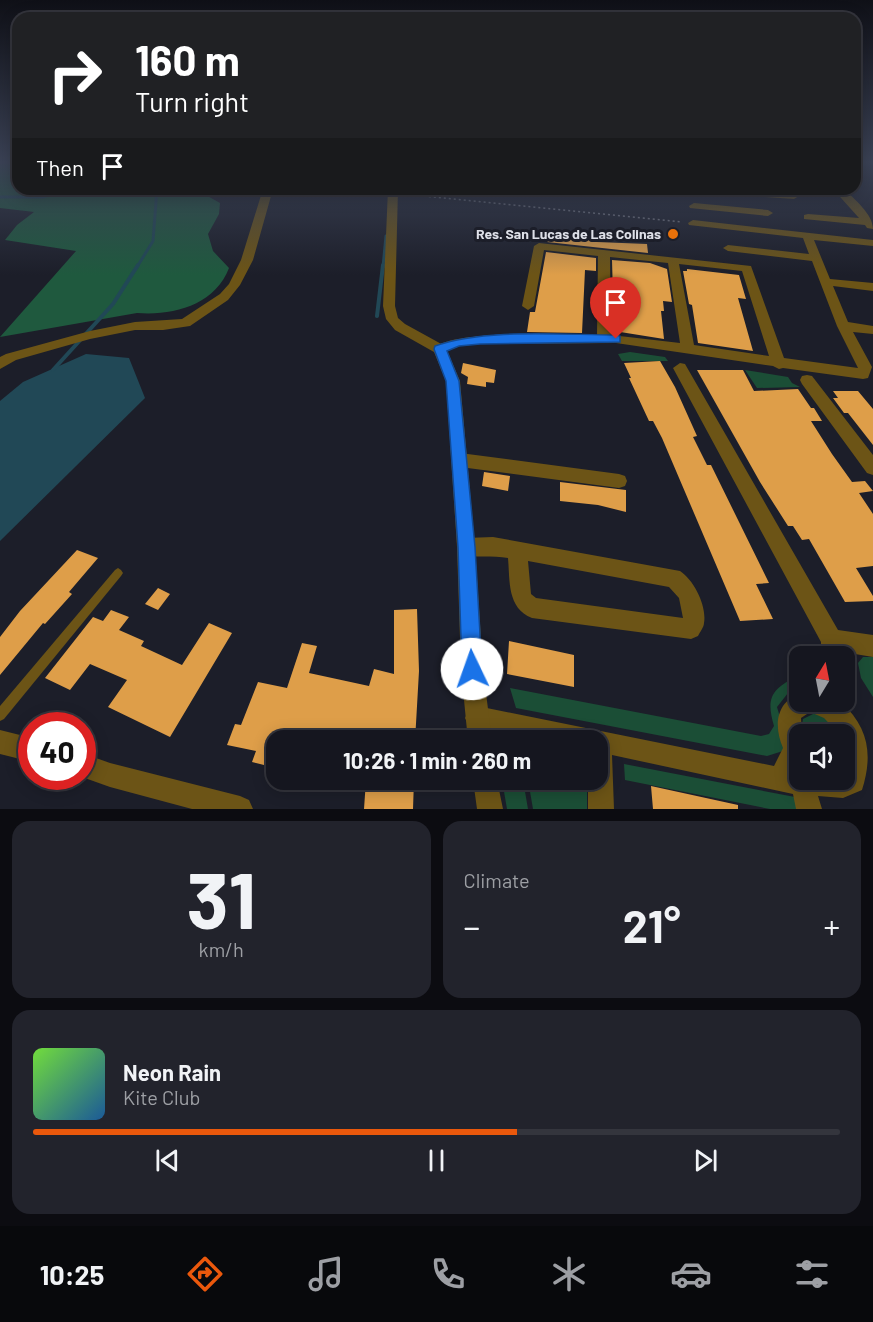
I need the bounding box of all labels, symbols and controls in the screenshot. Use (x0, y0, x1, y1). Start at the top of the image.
text: 160 m (135, 34, 240, 84)
icon: right (36, 36, 114, 114)
text: Turn right (135, 85, 249, 117)
icon: arrive (96, 150, 129, 183)
text: Then (36, 154, 84, 180)
place label: Res. San Lucas de Las Colinas (476, 225, 661, 242)
marker: Res. San Lucas de Las Colinas (666, 227, 680, 241)
pin (590, 277, 641, 339)
icon: arrive (599, 286, 632, 319)
position arrow (440, 637, 504, 701)
north arrow (789, 646, 855, 712)
map controls (789, 646, 855, 790)
speed limit sign: 40 (18, 712, 96, 790)
button: sound (789, 724, 855, 790)
text: 10:26 · 1 min · 260 m (343, 747, 531, 773)
text: 31 (187, 851, 256, 945)
text: Climate (464, 868, 530, 892)
text: 21° (623, 898, 681, 952)
text: − (464, 906, 480, 946)
text: + (824, 906, 840, 946)
text: km/h (199, 937, 244, 961)
text: Neon Rain (123, 1059, 221, 1085)
text: Kite Club (123, 1085, 200, 1109)
icon: previous (151, 1144, 184, 1177)
icon: pause (420, 1144, 453, 1177)
icon: next (689, 1144, 722, 1177)
icon: directions (184, 1253, 226, 1295)
icon: music (305, 1253, 347, 1295)
icon: phone (427, 1253, 469, 1295)
icon: climate (548, 1253, 590, 1295)
icon: car (670, 1253, 712, 1295)
icon: filters (791, 1253, 833, 1295)
text: 10:25 (40, 1258, 104, 1290)

